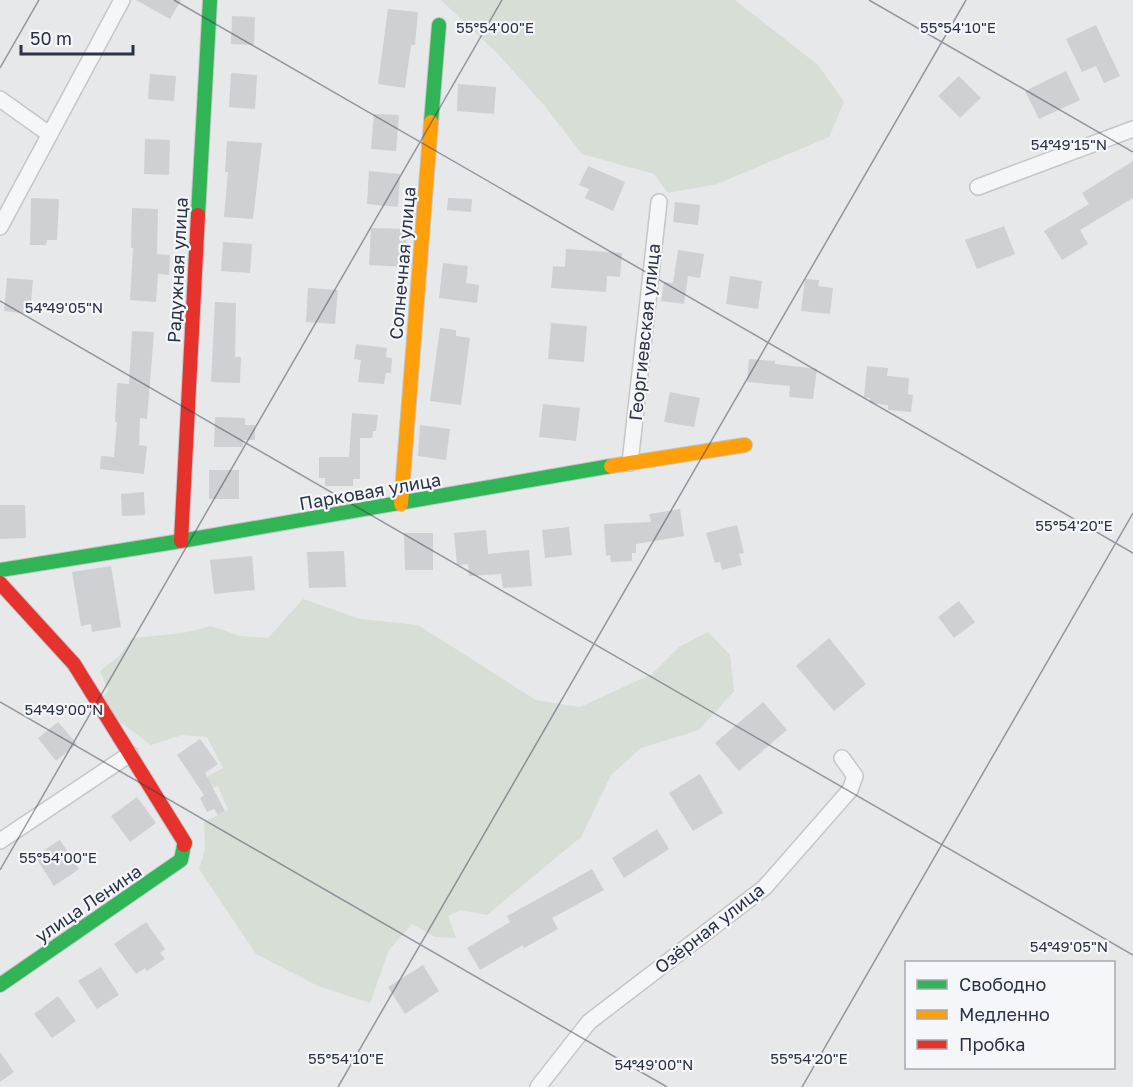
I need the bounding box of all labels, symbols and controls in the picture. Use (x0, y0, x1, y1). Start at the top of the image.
scale bar (21, 18, 134, 56)
text: 55°54'00"E (456, 18, 534, 36)
text: 55°54'10"E (920, 18, 996, 36)
text: 50 m (30, 27, 72, 49)
text: 54°49'15"N (1031, 135, 1107, 153)
street label: Солнечная улица (384, 186, 420, 340)
street label: Радужная улица (162, 197, 192, 343)
street label: Георгиевская улица (624, 242, 664, 422)
text: 54°49'05"N (25, 298, 103, 316)
street label: Парковая улица (297, 468, 443, 514)
text: 55°54'20"E (1035, 516, 1113, 534)
text: 54°49'00"N (25, 700, 103, 718)
text: 55°54'00"E (19, 848, 97, 866)
street label: улица Ленина (31, 859, 145, 947)
street label: Озёрная улица (650, 878, 768, 978)
text: 54°49'05"N (1030, 937, 1108, 955)
legend (905, 961, 1115, 1069)
text: Свободно (959, 973, 1046, 995)
text: Медленно (959, 1003, 1050, 1025)
text: Пробка (959, 1033, 1025, 1055)
text: 55°54'10"E (308, 1049, 384, 1067)
text: 55°54'20"E (770, 1049, 848, 1067)
text: 54°49'00"N (615, 1055, 693, 1073)

